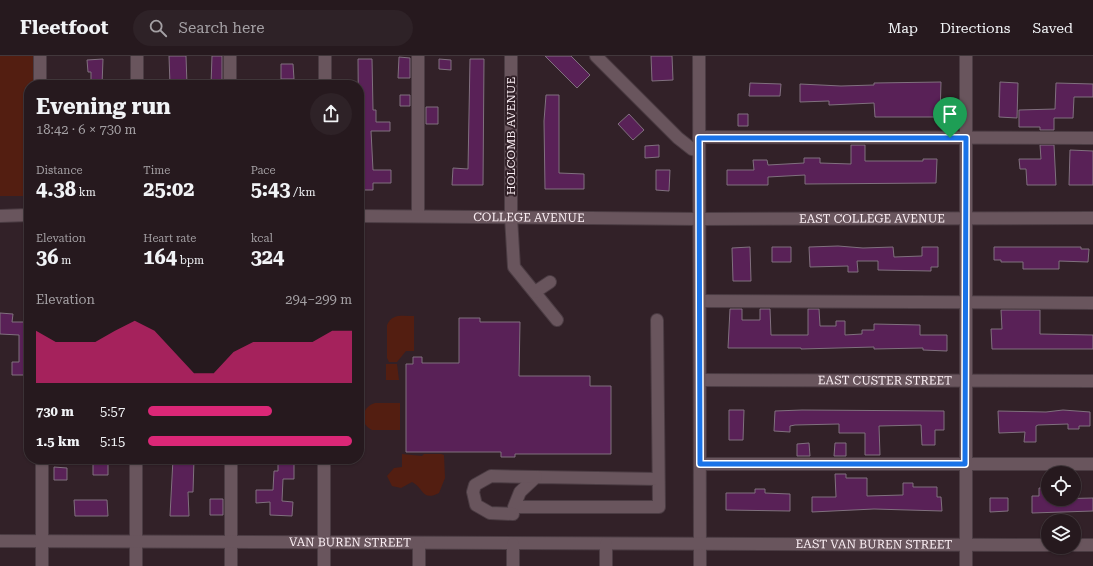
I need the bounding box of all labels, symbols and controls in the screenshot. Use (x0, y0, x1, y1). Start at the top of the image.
search box (133, 10, 413, 46)
text: Fleetfoot (20, 16, 109, 39)
icon: search (147, 17, 169, 39)
text: Search here (179, 19, 264, 37)
text: Map (888, 20, 918, 36)
text: Directions (940, 20, 1010, 36)
text: Saved (1032, 20, 1073, 36)
street label: HOLCOMB AVENUE (504, 77, 518, 195)
button: share (310, 93, 352, 135)
text: Evening run (36, 94, 171, 119)
pin (933, 97, 967, 138)
icon: arrive (939, 103, 961, 125)
text: 18:42 · 6 × 730 m (36, 122, 136, 137)
text: Distance (36, 164, 83, 177)
text: Time (143, 164, 170, 177)
text: Pace (251, 164, 275, 177)
text: 4.38 (36, 177, 76, 201)
text: 25:02 (143, 177, 194, 201)
text: 5:43 (251, 177, 291, 201)
text: km (76, 186, 96, 199)
text: /km (291, 186, 316, 199)
street label: COLLEGE AVENUE (473, 210, 585, 225)
street label: EAST COLLEGE AVENUE (799, 211, 945, 226)
text: Elevation (36, 232, 86, 245)
text: Heart rate (143, 232, 196, 245)
text: kcal (251, 232, 273, 245)
text: 36 (36, 245, 58, 269)
text: 164 (143, 245, 177, 269)
text: 324 (251, 245, 284, 269)
text: m (58, 254, 71, 267)
text: bpm (177, 254, 204, 267)
text: Elevation (36, 292, 95, 307)
text: 294–299 m (285, 292, 352, 307)
street label: EAST CUSTER STREET (818, 373, 952, 388)
text: 730 m (36, 404, 74, 419)
text: 5:57 (100, 404, 125, 419)
text: 1.5 km (36, 434, 79, 449)
text: 5:15 (100, 434, 125, 449)
map controls (1041, 466, 1081, 554)
button: locate (1041, 466, 1081, 506)
button: layers (1041, 514, 1081, 554)
street label: VAN BUREN STREET (289, 535, 411, 550)
street label: EAST VAN BUREN STREET (796, 537, 952, 552)

